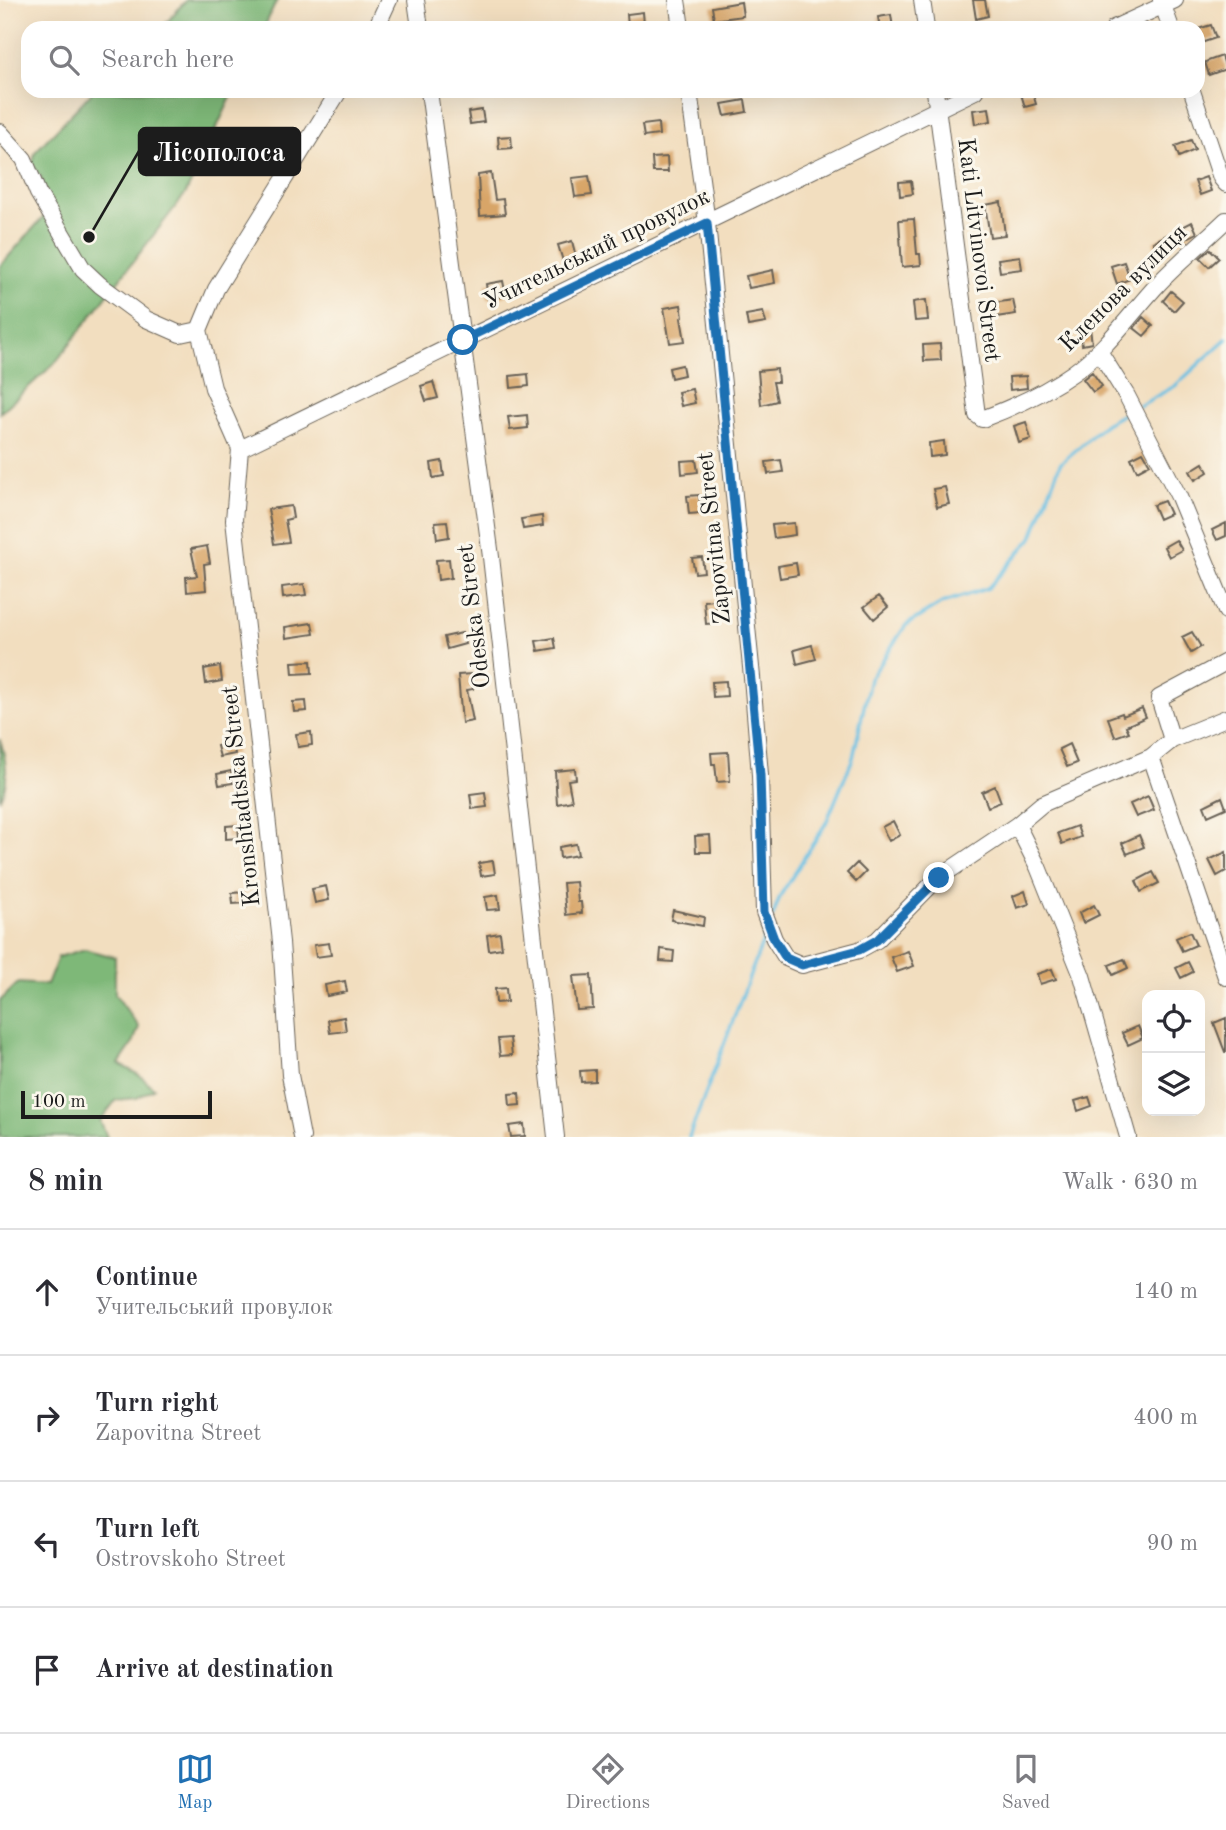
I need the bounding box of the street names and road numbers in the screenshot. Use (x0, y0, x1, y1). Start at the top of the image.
street label: Kati Litvinovoi Street (952, 136, 1004, 364)
street label: Учительський провулок (480, 185, 714, 315)
street label: Кленова вулиця (1056, 221, 1192, 357)
street label: Zapovitna Street (694, 450, 736, 626)
street label: Odeska Street (454, 542, 496, 690)
street label: Kronshtadtska Street (218, 684, 266, 908)

